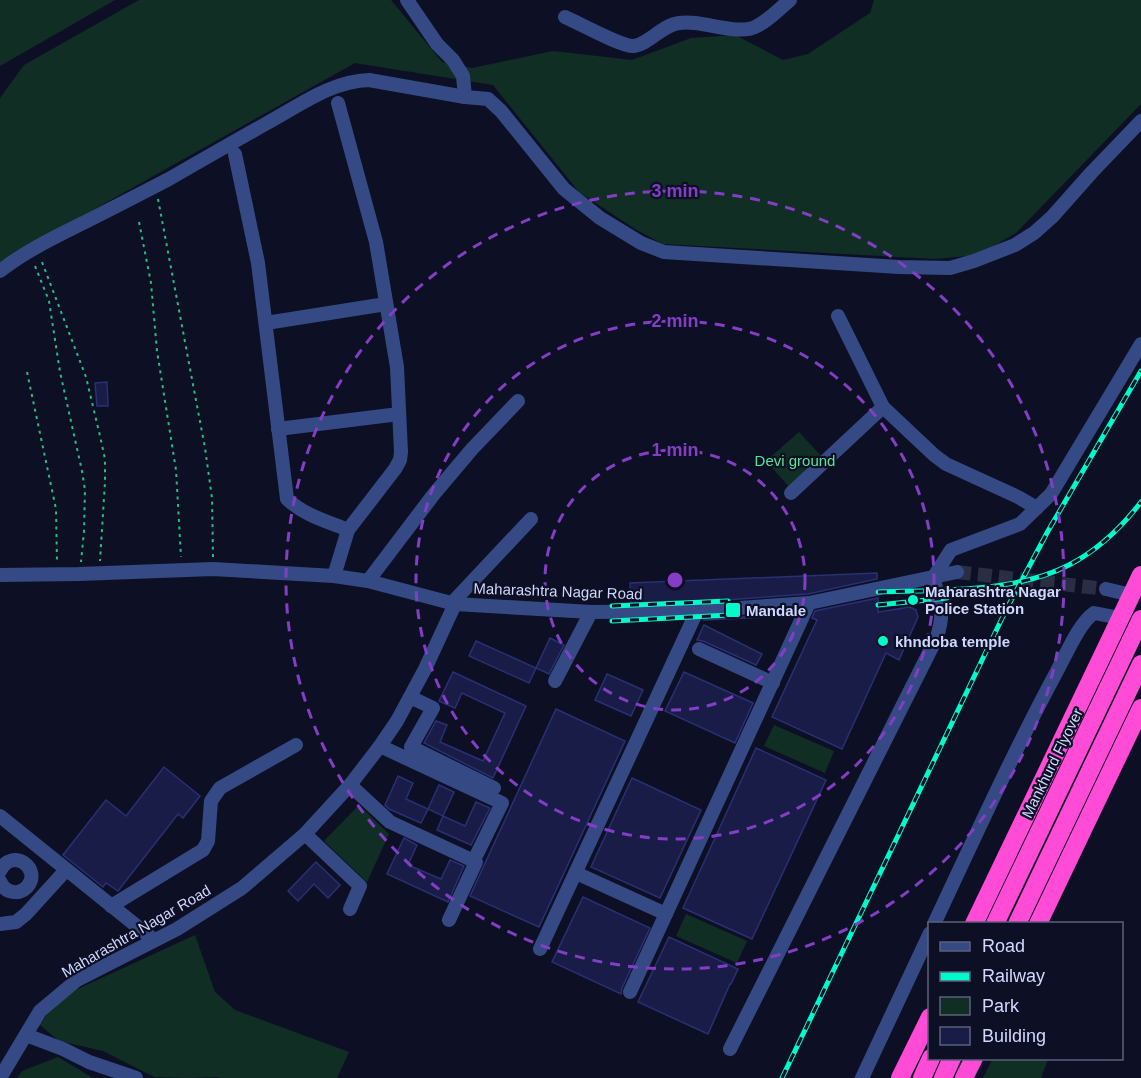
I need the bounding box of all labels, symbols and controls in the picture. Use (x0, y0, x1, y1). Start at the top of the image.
text: 3 min (651, 181, 699, 201)
text: 2 min (651, 311, 699, 331)
text: 1 min (651, 440, 699, 460)
park label: Devi ground (755, 452, 835, 469)
centre of rings (665, 570, 685, 590)
street label: Maharashtra Nagar Road (473, 580, 643, 602)
place label: Maharashtra Nagar Police Station (925, 583, 1061, 617)
marker: Maharashtra Nagar Police Station (906, 593, 920, 607)
marker: Mandale (724, 601, 742, 619)
place label: Mandale (746, 602, 806, 619)
place label: khndoba temple (895, 633, 1010, 650)
marker: khndoba temple (876, 634, 890, 648)
street label: Mankhurd Flyover (1018, 705, 1086, 821)
street label: Maharashtra Nagar Road (58, 881, 214, 981)
legend (928, 922, 1123, 1060)
text: Road (982, 936, 1025, 956)
text: Railway (982, 966, 1045, 986)
text: Park (982, 996, 1020, 1016)
text: Building (982, 1026, 1046, 1046)

